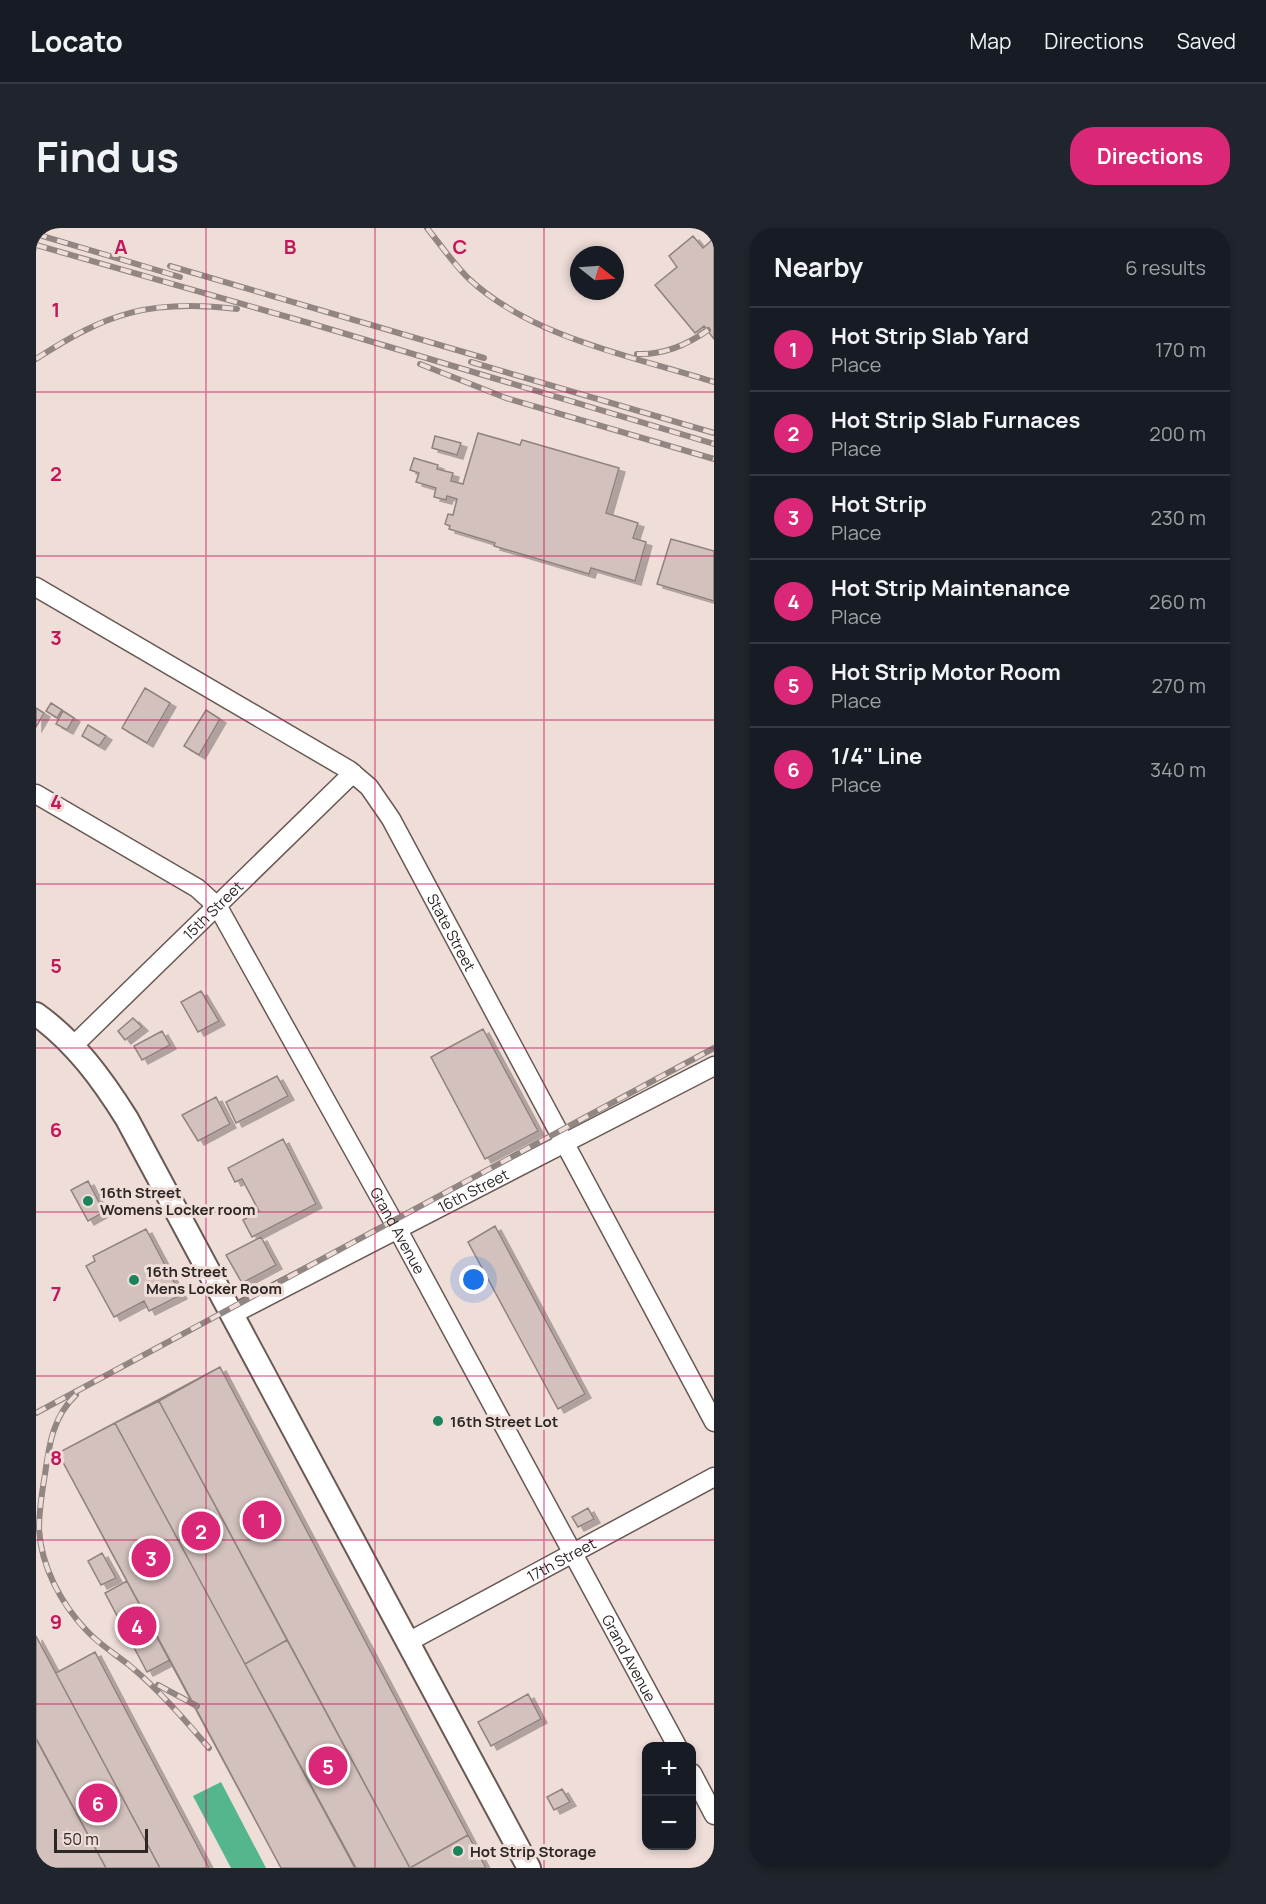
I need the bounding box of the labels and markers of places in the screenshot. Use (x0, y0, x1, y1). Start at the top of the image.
place label: 16th Street Womens Locker room (100, 1182, 255, 1220)
marker: 16th Street Womens Locker room (81, 1194, 95, 1208)
place label: 16th Street Mens Locker Room (146, 1261, 282, 1299)
marker: 16th Street Mens Locker Room (127, 1273, 141, 1287)
place label: 16th Street Lot (450, 1411, 558, 1432)
marker: 16th Street Lot (431, 1414, 445, 1428)
pin: 1 (242, 1498, 282, 1542)
pin: 2 (182, 1508, 220, 1554)
pin: 3 (132, 1536, 170, 1580)
pin: 4 (118, 1604, 156, 1648)
pin: 5 (308, 1744, 348, 1788)
pin: 6 (78, 1780, 118, 1826)
place label: Hot Strip Storage (470, 1841, 596, 1862)
marker: Hot Strip Storage (451, 1844, 465, 1858)

